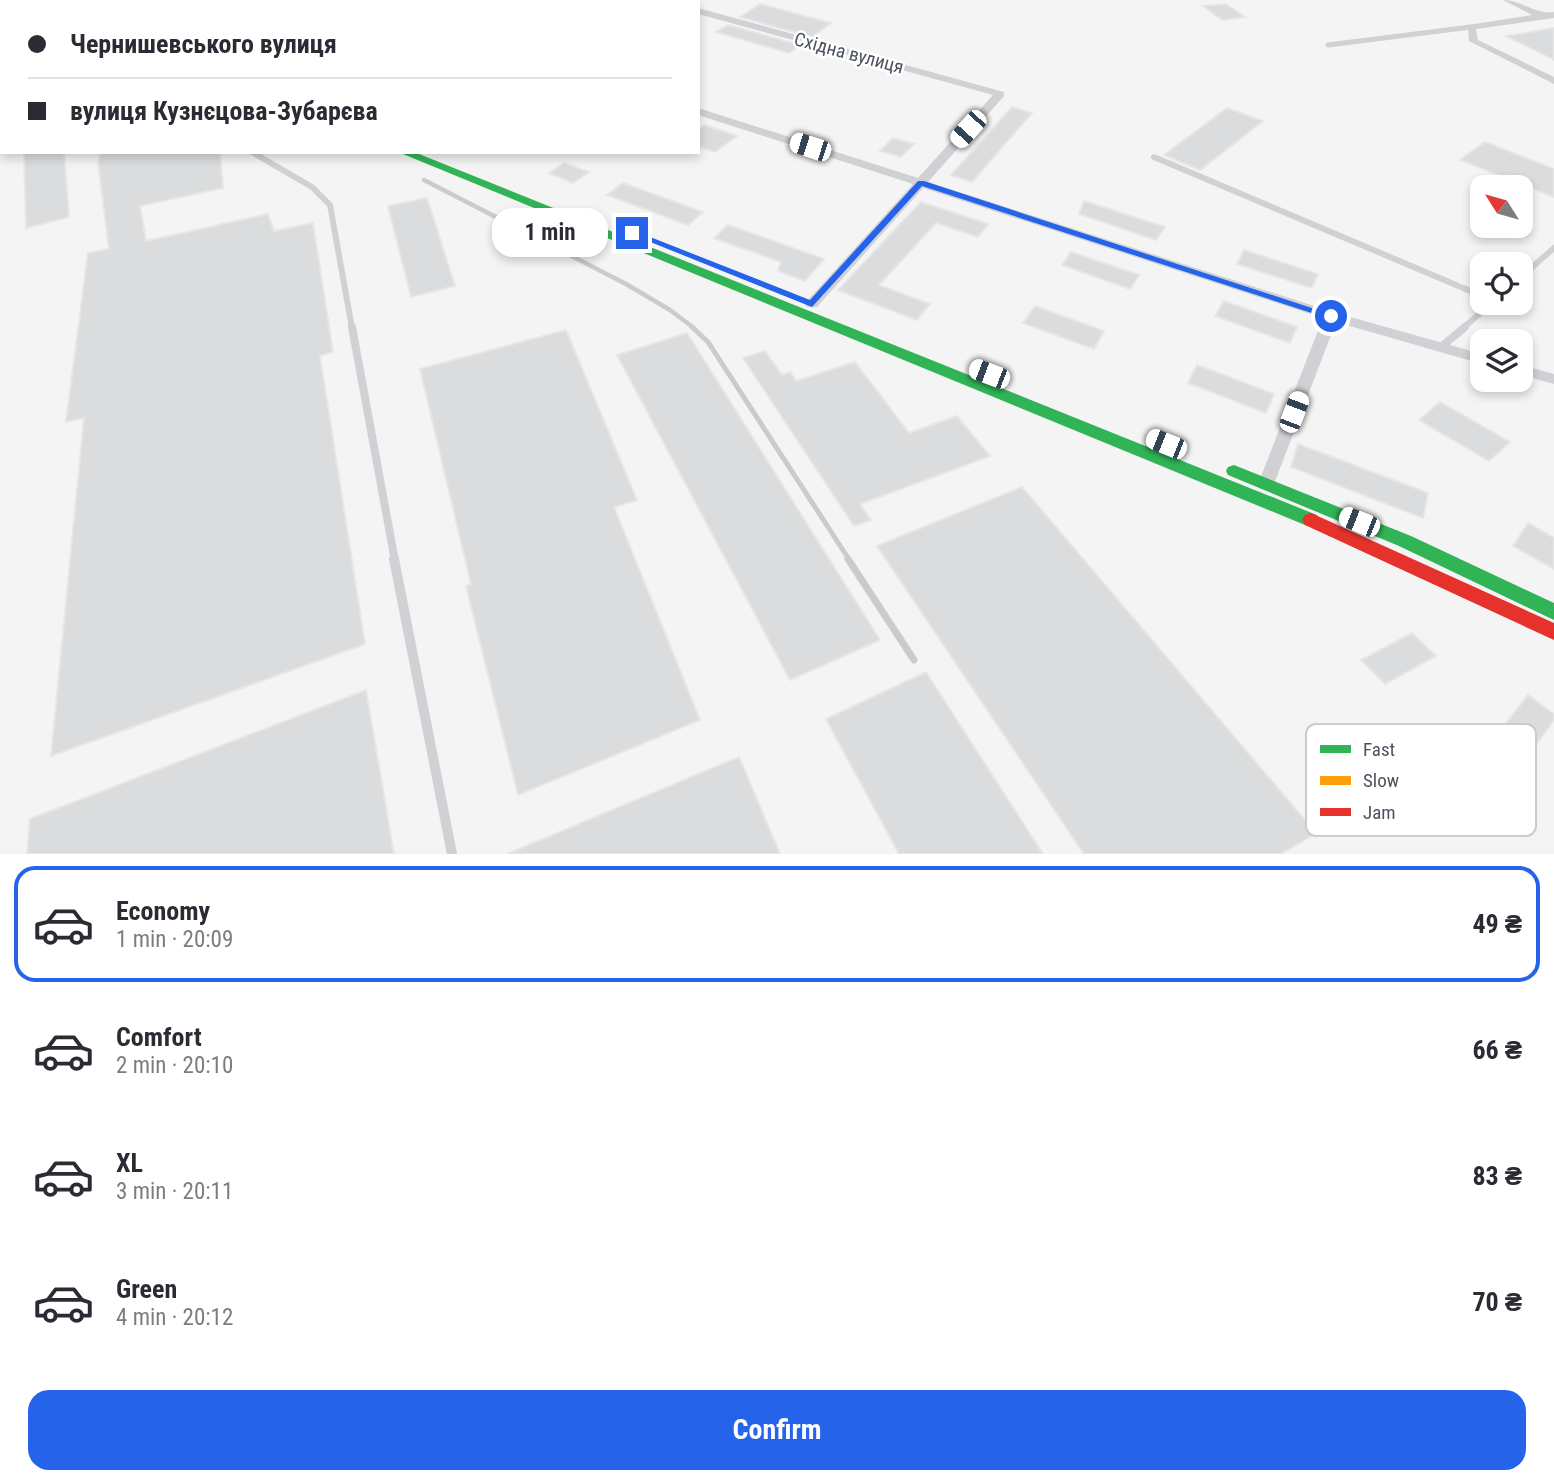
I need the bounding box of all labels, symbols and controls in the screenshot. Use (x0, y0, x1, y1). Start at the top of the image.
street label: Східна вулиця (792, 27, 906, 79)
text: Чернишевського вулиця (70, 29, 337, 59)
text: вулиця Кузнєцова-Зубарєва (70, 96, 378, 126)
car (947, 106, 990, 152)
car (787, 131, 834, 163)
north arrow (1470, 175, 1533, 238)
map controls (1470, 175, 1533, 392)
callout: 1 min (492, 208, 608, 258)
route end (616, 217, 648, 249)
text: 1 min (524, 219, 576, 246)
button: locate (1470, 252, 1533, 315)
route start (1315, 300, 1347, 332)
button: layers (1470, 329, 1533, 392)
car (966, 357, 1013, 391)
car (1277, 389, 1312, 435)
car (1143, 426, 1190, 462)
car (1336, 504, 1383, 540)
legend (1306, 724, 1536, 836)
text: Fast (1363, 738, 1395, 761)
text: Slow (1363, 769, 1399, 792)
text: Jam (1363, 801, 1396, 824)
icon: car (32, 893, 95, 956)
text: Economy (116, 896, 210, 926)
text: 49 ₴ (1472, 909, 1522, 939)
text: 1 min · 20:09 (116, 926, 233, 953)
icon: car (32, 1019, 95, 1082)
text: Comfort (116, 1022, 202, 1052)
text: 66 ₴ (1472, 1035, 1522, 1065)
text: 2 min · 20:10 (116, 1052, 233, 1079)
icon: car (32, 1145, 95, 1208)
text: XL (116, 1148, 143, 1178)
text: 83 ₴ (1472, 1161, 1522, 1191)
text: 3 min · 20:11 (116, 1178, 233, 1205)
icon: car (32, 1271, 95, 1334)
text: Green (116, 1274, 177, 1304)
text: 70 ₴ (1472, 1287, 1522, 1317)
text: 4 min · 20:12 (116, 1304, 233, 1331)
button: Confirm (28, 1390, 1526, 1470)

